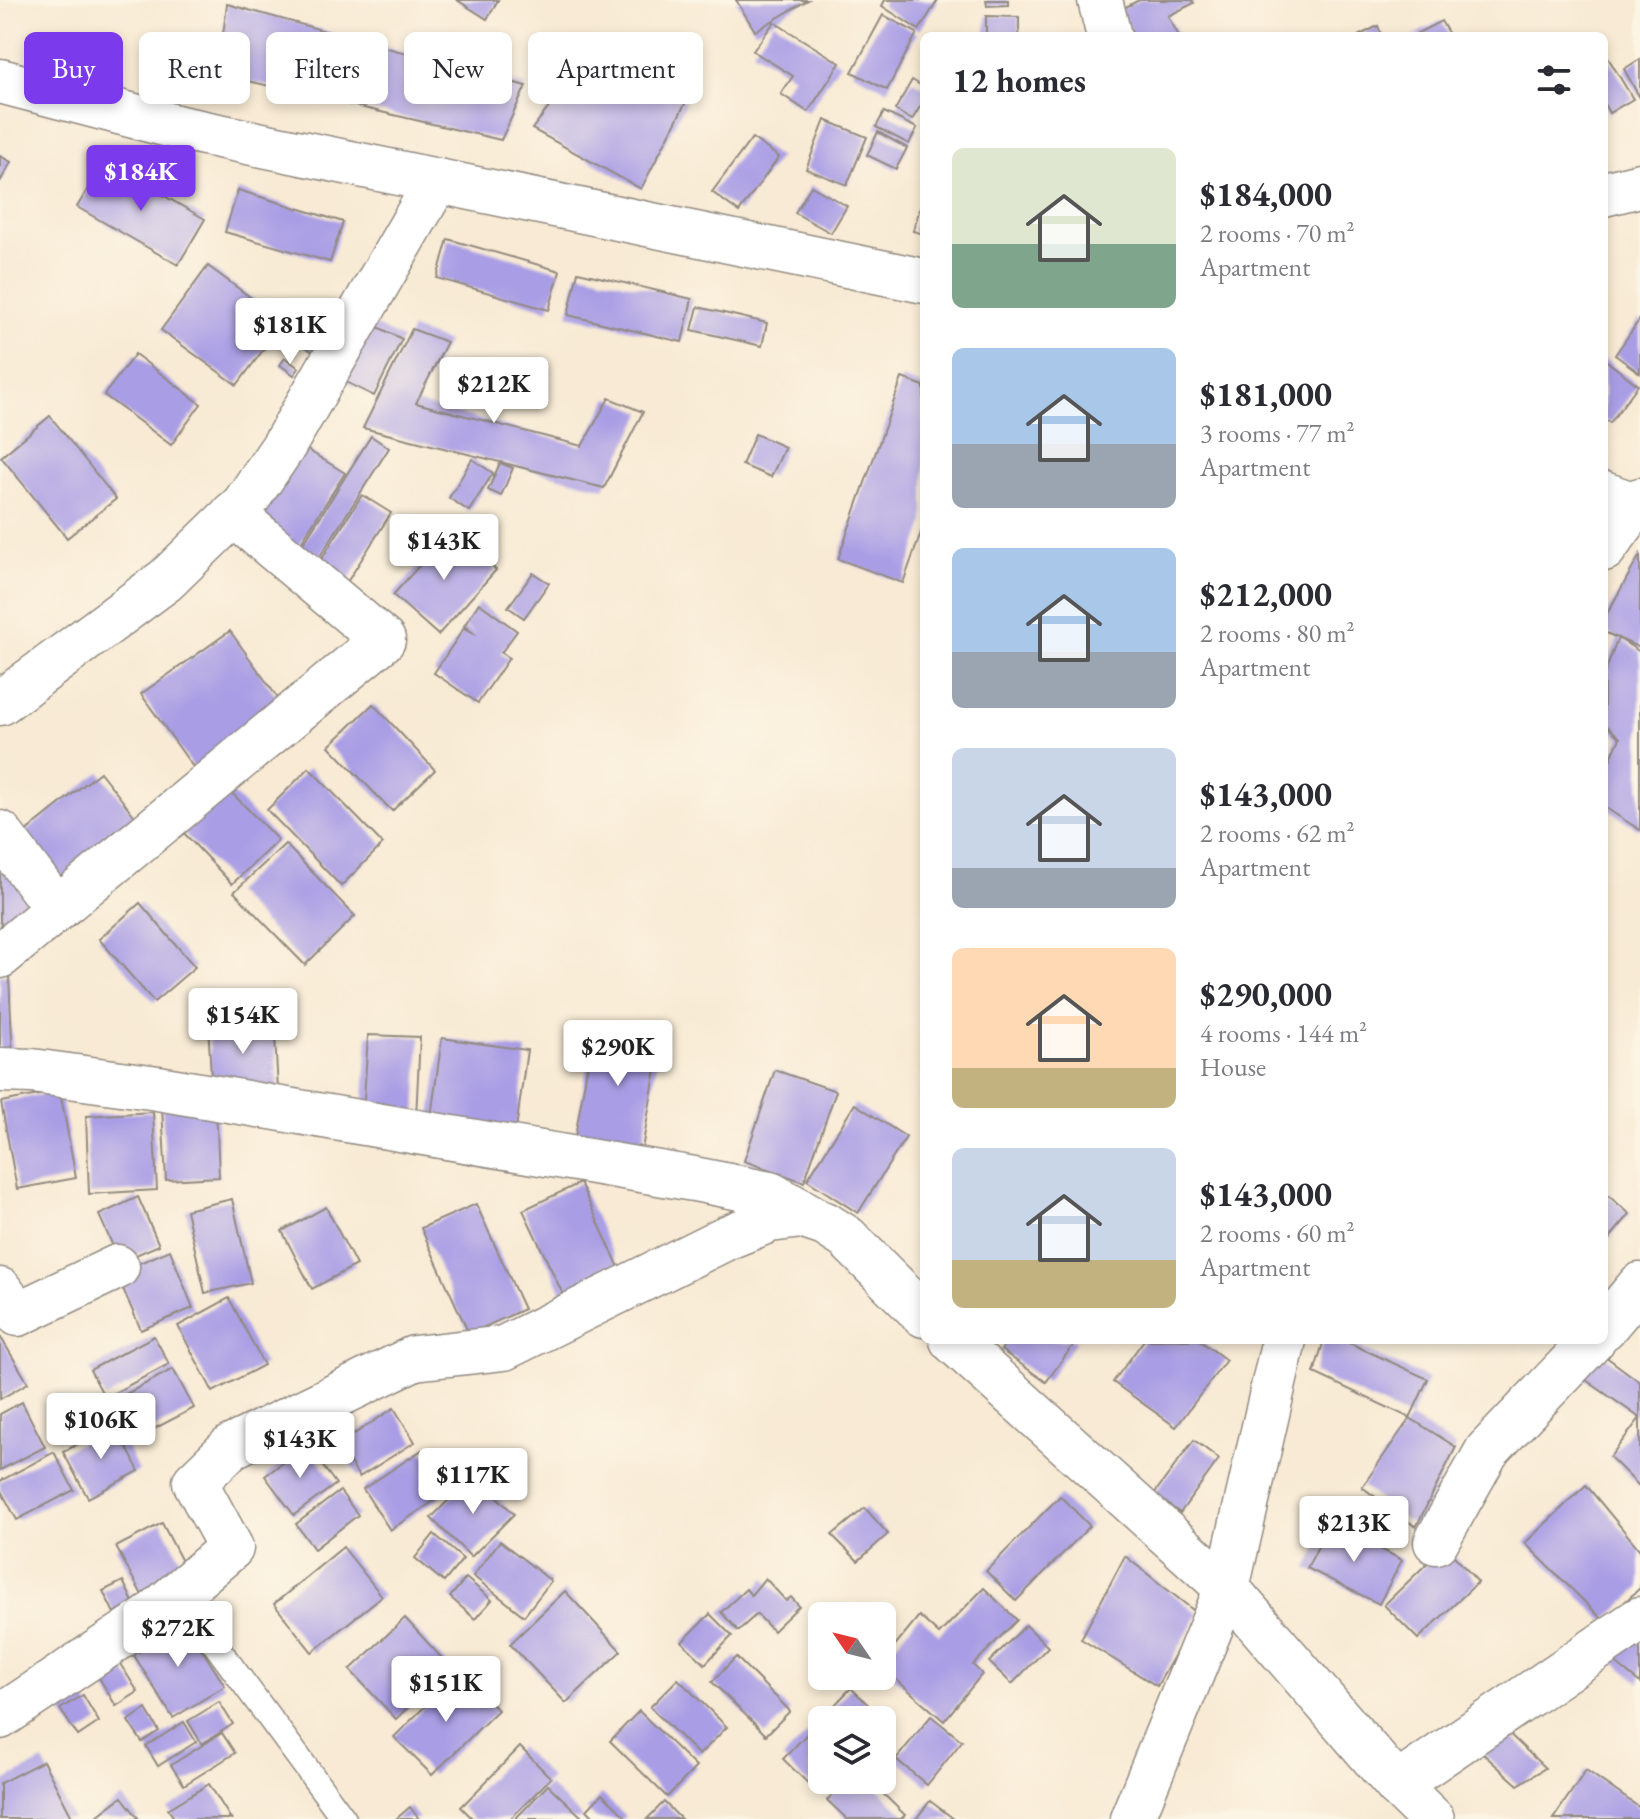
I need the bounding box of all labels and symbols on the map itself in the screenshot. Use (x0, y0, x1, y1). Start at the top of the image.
pin: $184K (85, 145, 197, 213)
pin: $181K (234, 298, 346, 366)
pin: $212K (438, 357, 550, 425)
pin: $143K (388, 514, 500, 582)
pin: $154K (187, 988, 299, 1056)
pin: $290K (562, 1020, 674, 1088)
pin: $106K (45, 1393, 157, 1461)
pin: $143K (244, 1412, 356, 1480)
pin: $117K (417, 1448, 529, 1516)
pin: $213K (1298, 1496, 1410, 1564)
pin: $272K (122, 1601, 234, 1669)
north arrow (808, 1602, 896, 1690)
pin: $151K (390, 1656, 502, 1724)

